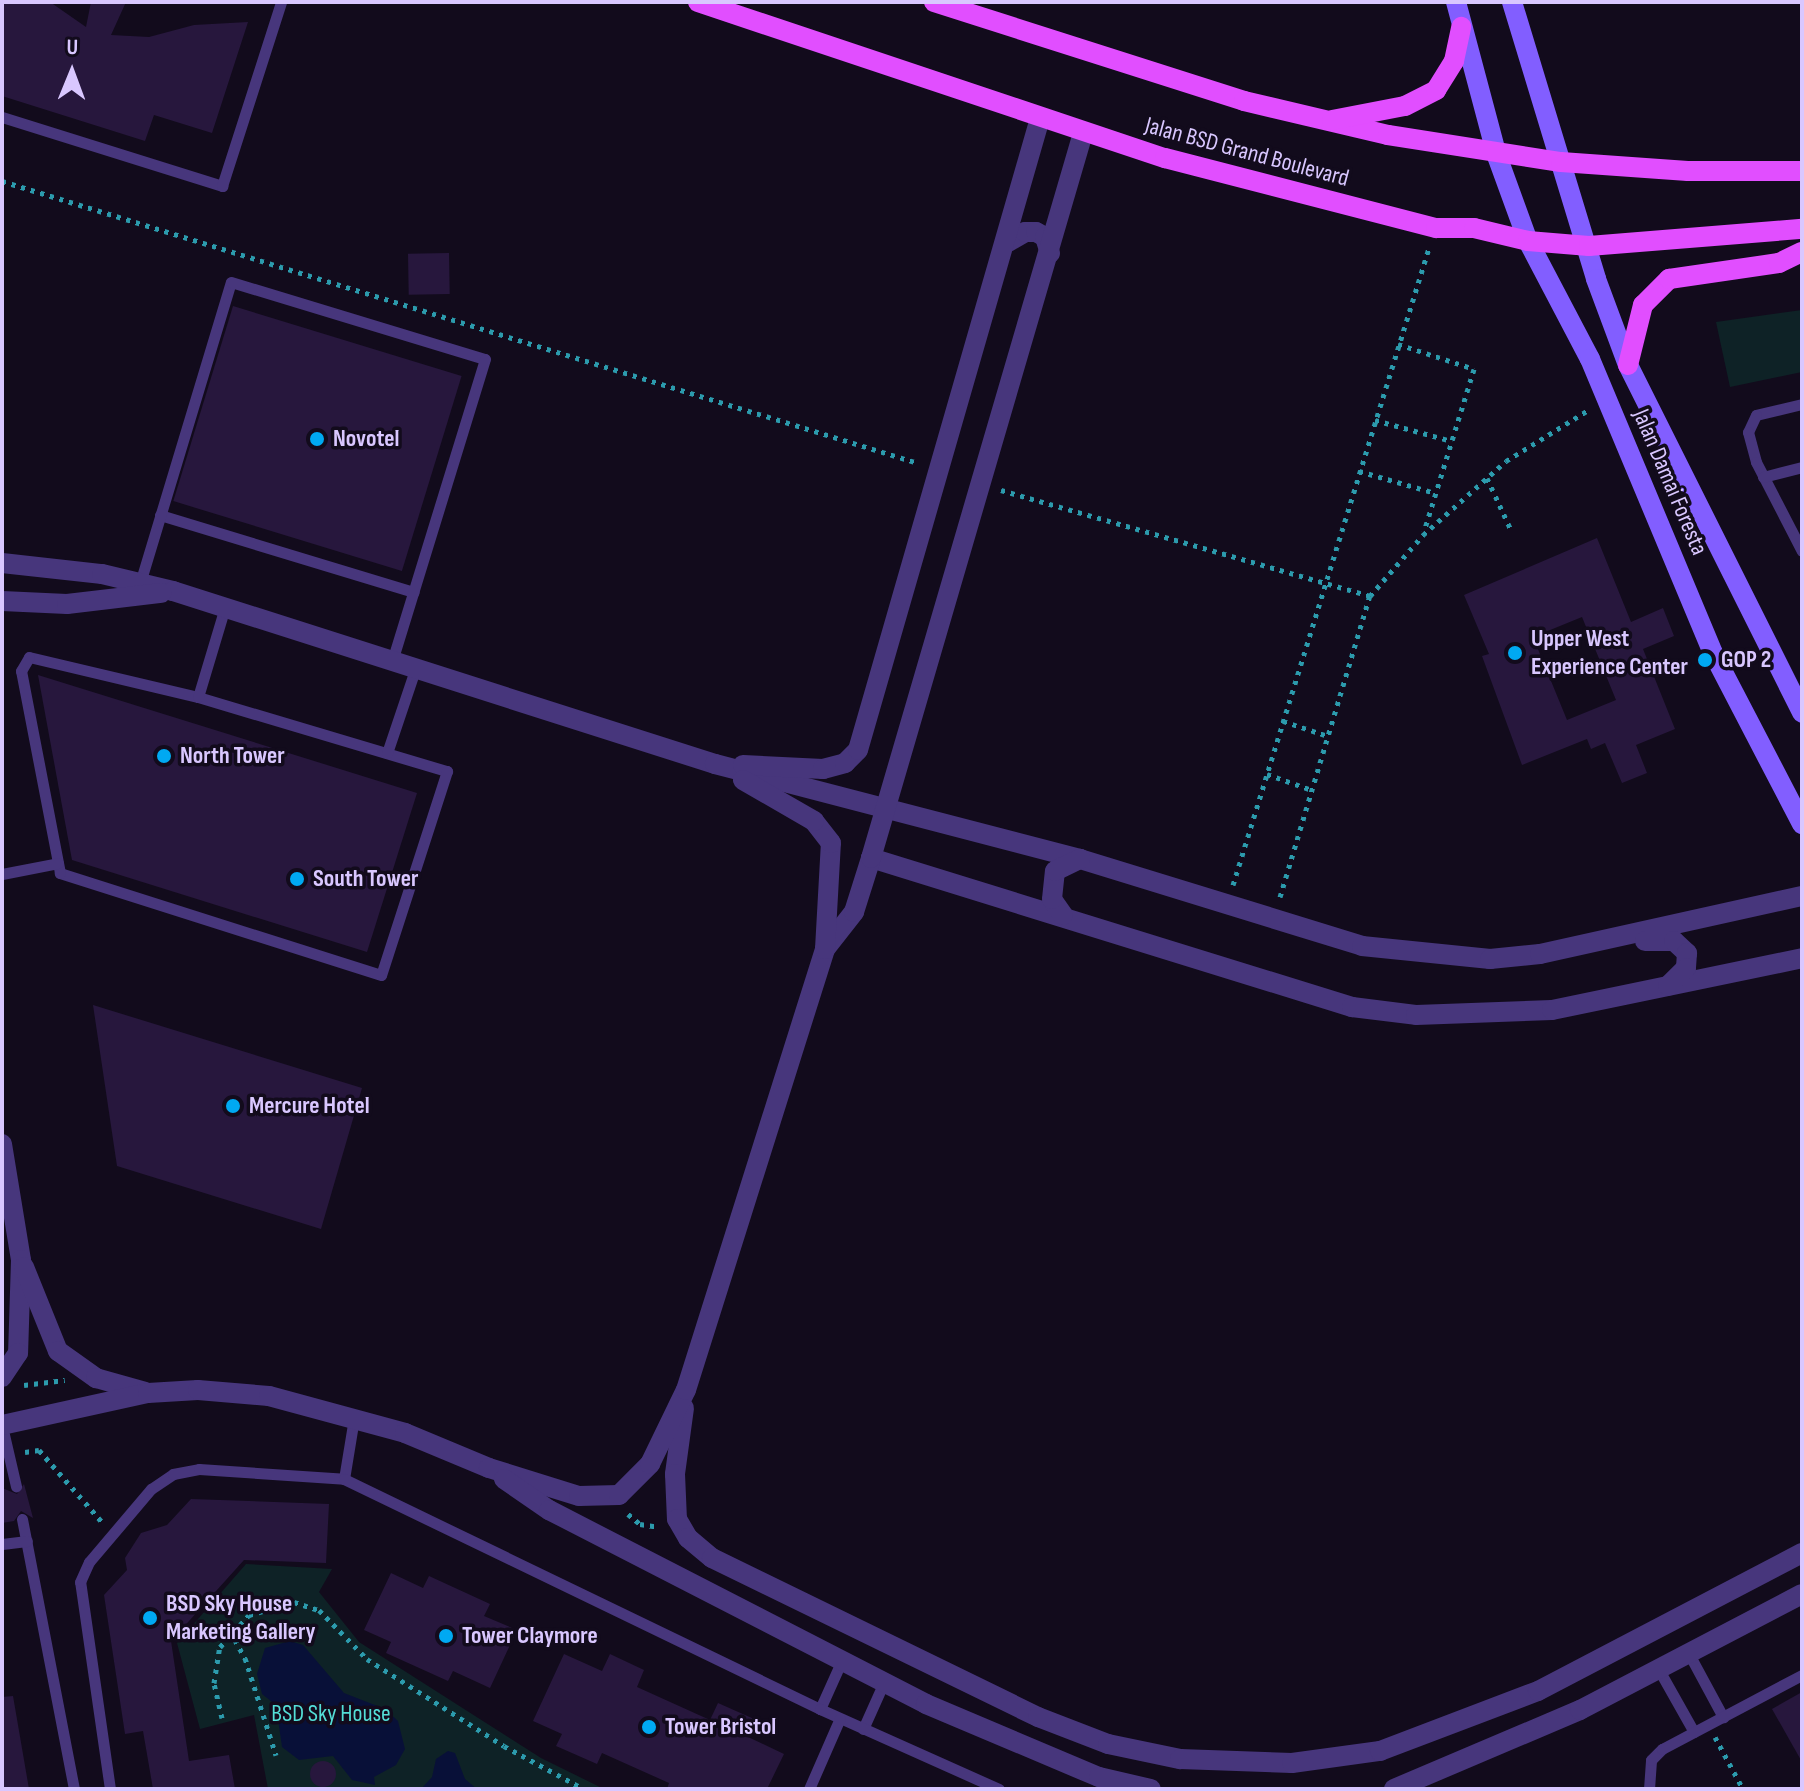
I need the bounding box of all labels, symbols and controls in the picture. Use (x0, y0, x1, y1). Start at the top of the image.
north arrow (32, 32, 112, 112)
text: U (66, 34, 78, 61)
street label: Jalan BSD Grand Boulevard (1142, 111, 1352, 193)
street label: Jalan Damai Foresta (1626, 405, 1714, 559)
place label: Novotel (333, 425, 399, 453)
marker: Novotel (308, 430, 326, 448)
place label: Upper West Experience Center (1531, 625, 1688, 681)
marker: Upper West Experience Center (1506, 644, 1524, 662)
place label: GOP 2 (1721, 646, 1771, 674)
marker: GOP 2 (1696, 651, 1714, 669)
place label: North Tower (180, 742, 285, 770)
marker: North Tower (155, 747, 173, 765)
place label: South Tower (313, 865, 418, 893)
marker: South Tower (288, 870, 306, 888)
place label: Mercure Hotel (249, 1092, 370, 1120)
marker: Mercure Hotel (224, 1097, 242, 1115)
place label: BSD Sky House Marketing Gallery (166, 1590, 316, 1646)
marker: BSD Sky House Marketing Gallery (141, 1609, 159, 1627)
place label: Tower Claymore (462, 1622, 598, 1650)
marker: Tower Claymore (437, 1627, 455, 1645)
park label: BSD Sky House (271, 1700, 391, 1728)
place label: Tower Bristol (665, 1713, 776, 1741)
marker: Tower Bristol (640, 1718, 658, 1736)

